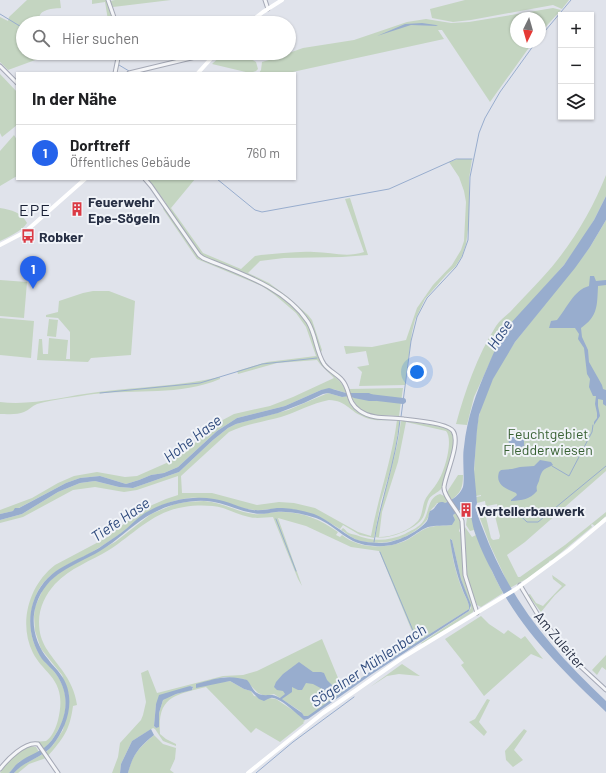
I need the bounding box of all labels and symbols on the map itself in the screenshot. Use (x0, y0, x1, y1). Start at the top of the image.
north arrow (510, 12, 546, 48)
place label: Feuerwehr Epe-Sögeln (88, 193, 160, 226)
district label: EPE (19, 200, 51, 219)
building icon: Feuerwehr Epe-Sögeln (69, 201, 85, 217)
bus stop icon: Robker (20, 228, 36, 244)
place label: Robker (39, 228, 84, 245)
pin: 1 (20, 256, 46, 289)
water label: Hase (483, 315, 516, 352)
your location (407, 362, 427, 382)
water label: Hohe Hase (159, 410, 225, 466)
park label: Feuchtgebiet Fledderwiesen (503, 425, 593, 458)
water label: Tiefe Hase (87, 493, 153, 545)
building icon: Verteilerbauwerk (458, 502, 474, 518)
place label: Verteilerbauwerk (477, 502, 585, 519)
street label: Am Zuleiter (531, 608, 589, 672)
water label: Sögelner Mühlenbach (307, 620, 429, 710)

